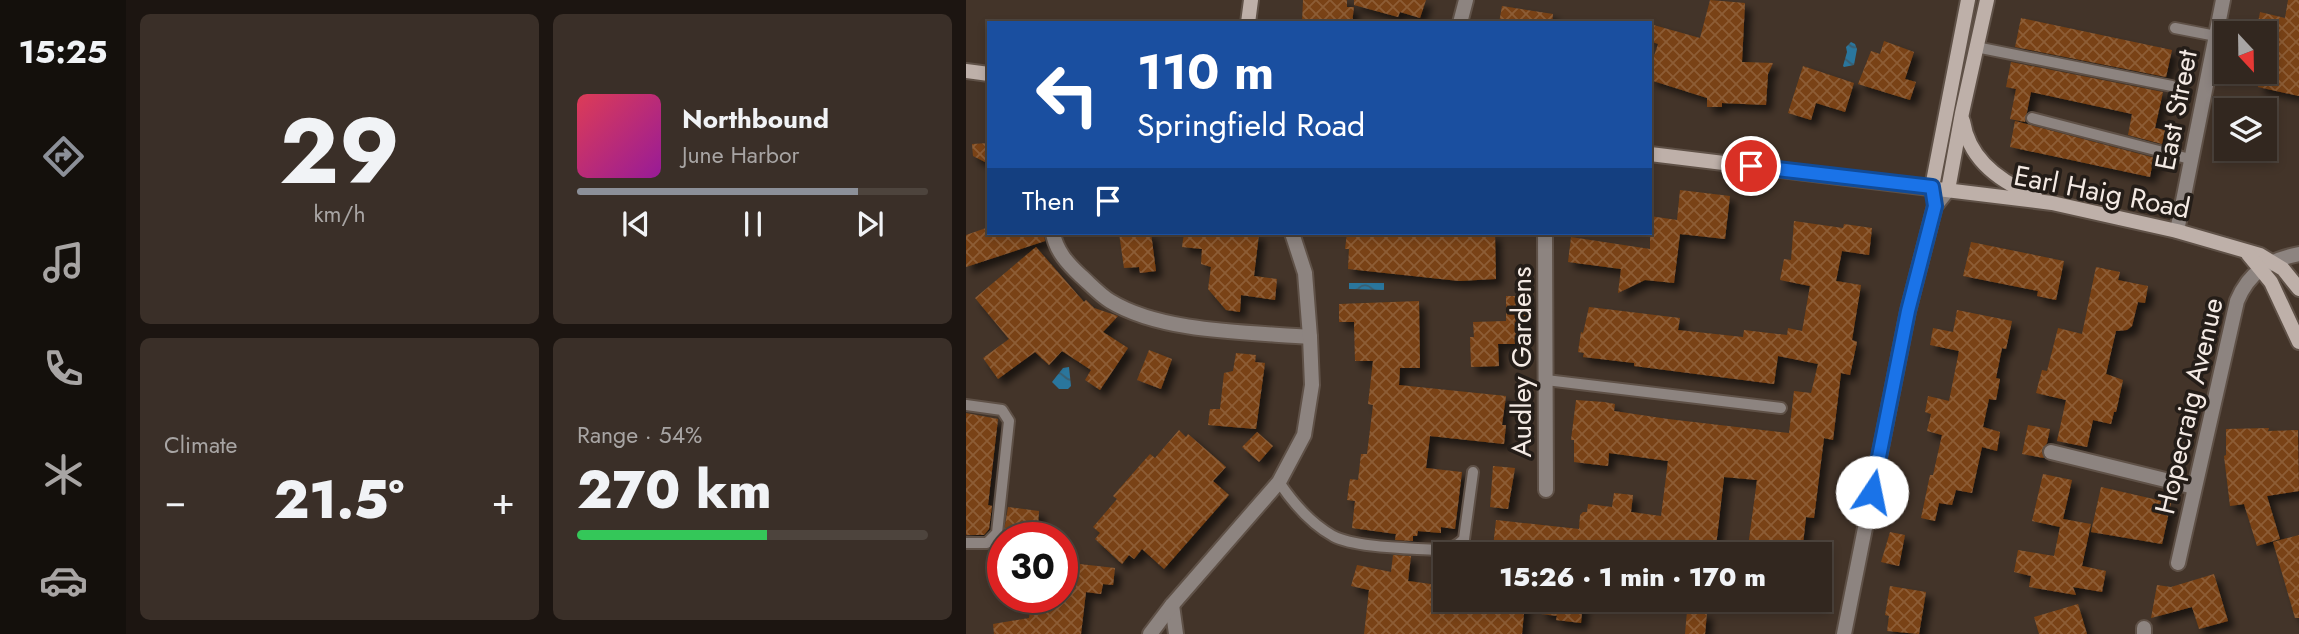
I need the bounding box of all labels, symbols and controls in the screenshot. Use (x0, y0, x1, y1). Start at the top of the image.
north arrow (2214, 21, 2277, 84)
map controls (2214, 21, 2277, 161)
text: 15:25 (19, 29, 107, 75)
text: 110 m (1137, 37, 1274, 107)
street label: East Street (2144, 46, 2208, 174)
icon: left (1022, 49, 1113, 140)
text: 29 (279, 86, 400, 217)
button: layers (2214, 98, 2277, 161)
text: Northbound (682, 100, 829, 138)
text: Springfield Road (1137, 102, 1365, 148)
icon: directions (39, 132, 88, 181)
pin (1721, 136, 1781, 196)
text: June Harbor (682, 138, 799, 172)
icon: arrive (1732, 147, 1770, 185)
street label: Earl Haig Road (2010, 155, 2194, 229)
text: Then (1022, 182, 1075, 220)
icon: arrive (1089, 182, 1127, 220)
text: km/h (314, 197, 365, 231)
icon: previous (617, 205, 655, 243)
icon: pause (734, 205, 772, 243)
icon: next (851, 205, 889, 243)
icon: music (39, 238, 88, 287)
street label: Audley Gardens (1501, 267, 1542, 457)
street label: Hopecraig Avenue (2144, 294, 2234, 518)
icon: phone (39, 344, 88, 393)
text: Range · 54% (577, 418, 702, 452)
text: Climate (164, 428, 237, 462)
icon: climate (39, 450, 88, 499)
text: 270 km (577, 452, 771, 528)
position arrow (1835, 455, 1909, 529)
text: 21.5° (274, 462, 404, 538)
text: − (164, 473, 186, 528)
text: + (492, 473, 515, 528)
speed limit sign: 30 (987, 522, 1078, 613)
icon: car (39, 556, 88, 605)
text: 15:26 · 1 min · 170 m (1499, 558, 1766, 596)

